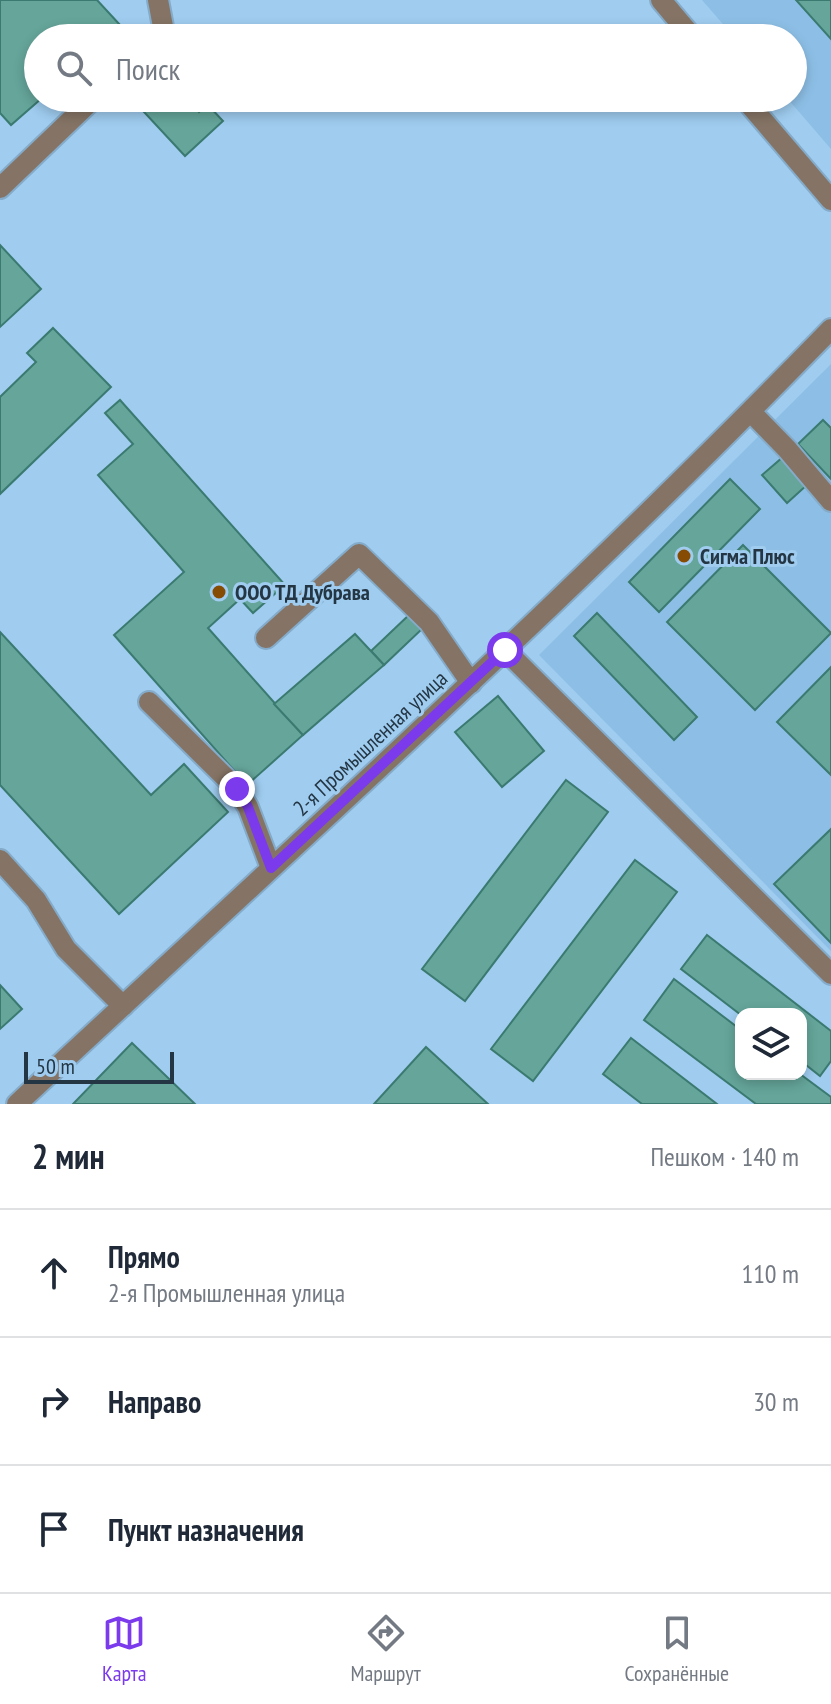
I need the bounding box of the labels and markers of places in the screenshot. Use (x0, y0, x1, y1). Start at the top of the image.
place label: Сигма Плюс (700, 542, 795, 570)
marker: Сигма Плюс (675, 547, 693, 565)
place label: ООО ТД Дубрава (235, 578, 370, 606)
marker: ООО ТД Дубрава (210, 583, 228, 601)

